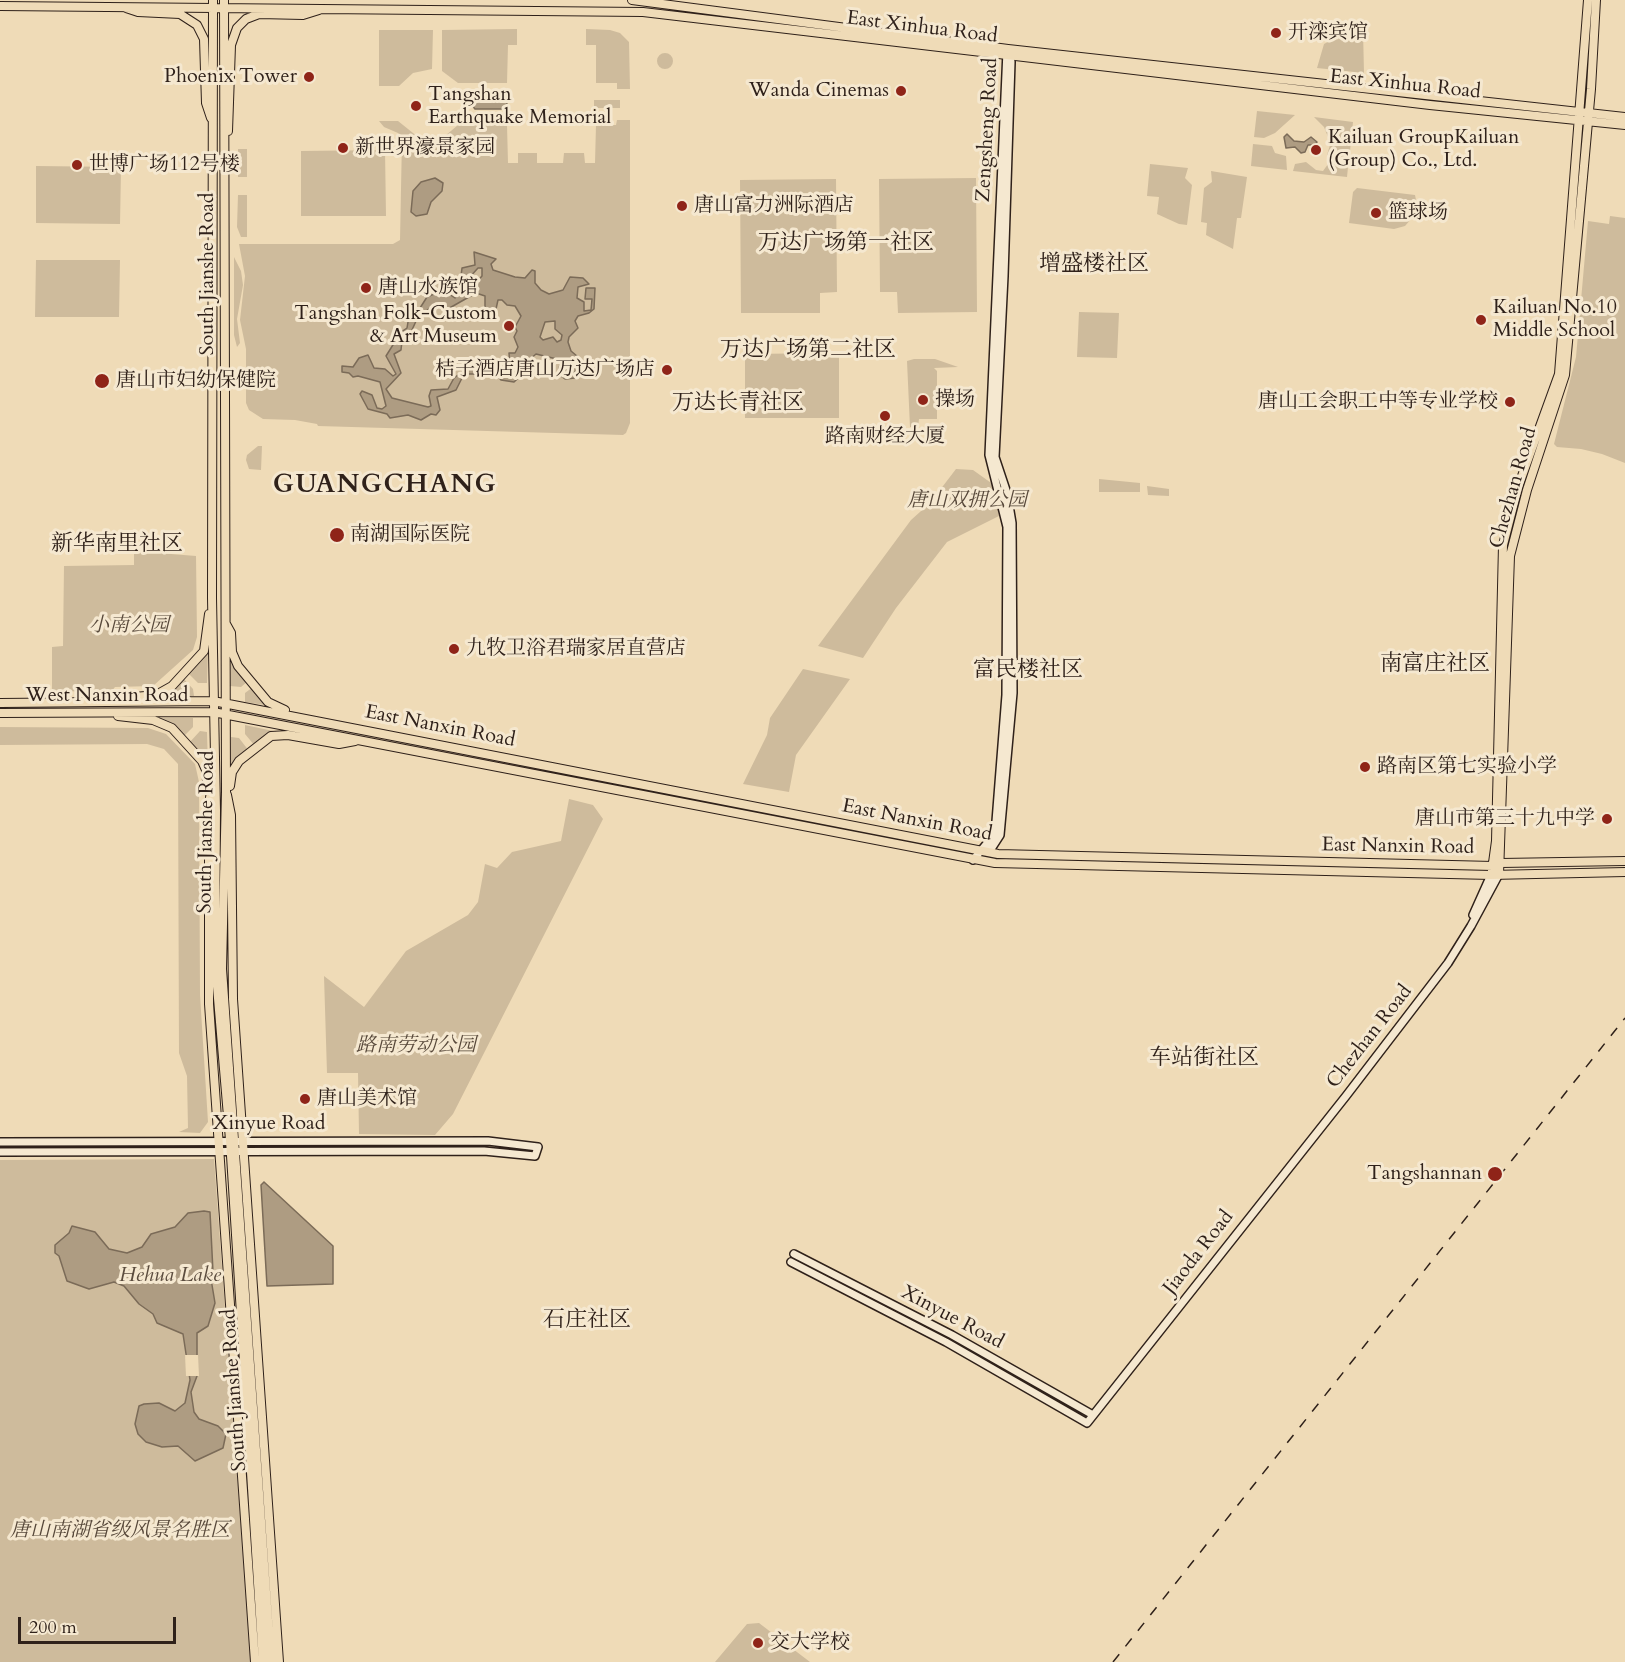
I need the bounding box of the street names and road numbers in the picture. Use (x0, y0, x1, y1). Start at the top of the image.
street label: East Xinhua Road (845, 7, 999, 49)
street label: Zengsheng Road (972, 57, 1004, 203)
street label: East Xinhua Road (1328, 65, 1482, 105)
street label: South Jianshe Road (196, 193, 220, 355)
street label: Chezhan Road (1485, 425, 1543, 551)
street label: West Nanxin Road (26, 684, 188, 708)
street label: East Nanxin Road (363, 701, 517, 753)
street label: South Jianshe Road (194, 750, 220, 914)
street label: East Nanxin Road (840, 795, 994, 847)
street label: East Nanxin Road (1321, 834, 1475, 860)
street label: Chezhan Road (1322, 981, 1418, 1093)
street label: Xinyue Road (213, 1112, 325, 1136)
street label: Jiaoda Road (1159, 1206, 1239, 1300)
street label: Xinyue Road (897, 1281, 1007, 1355)
street label: South Jianshe Road (217, 1308, 253, 1472)

